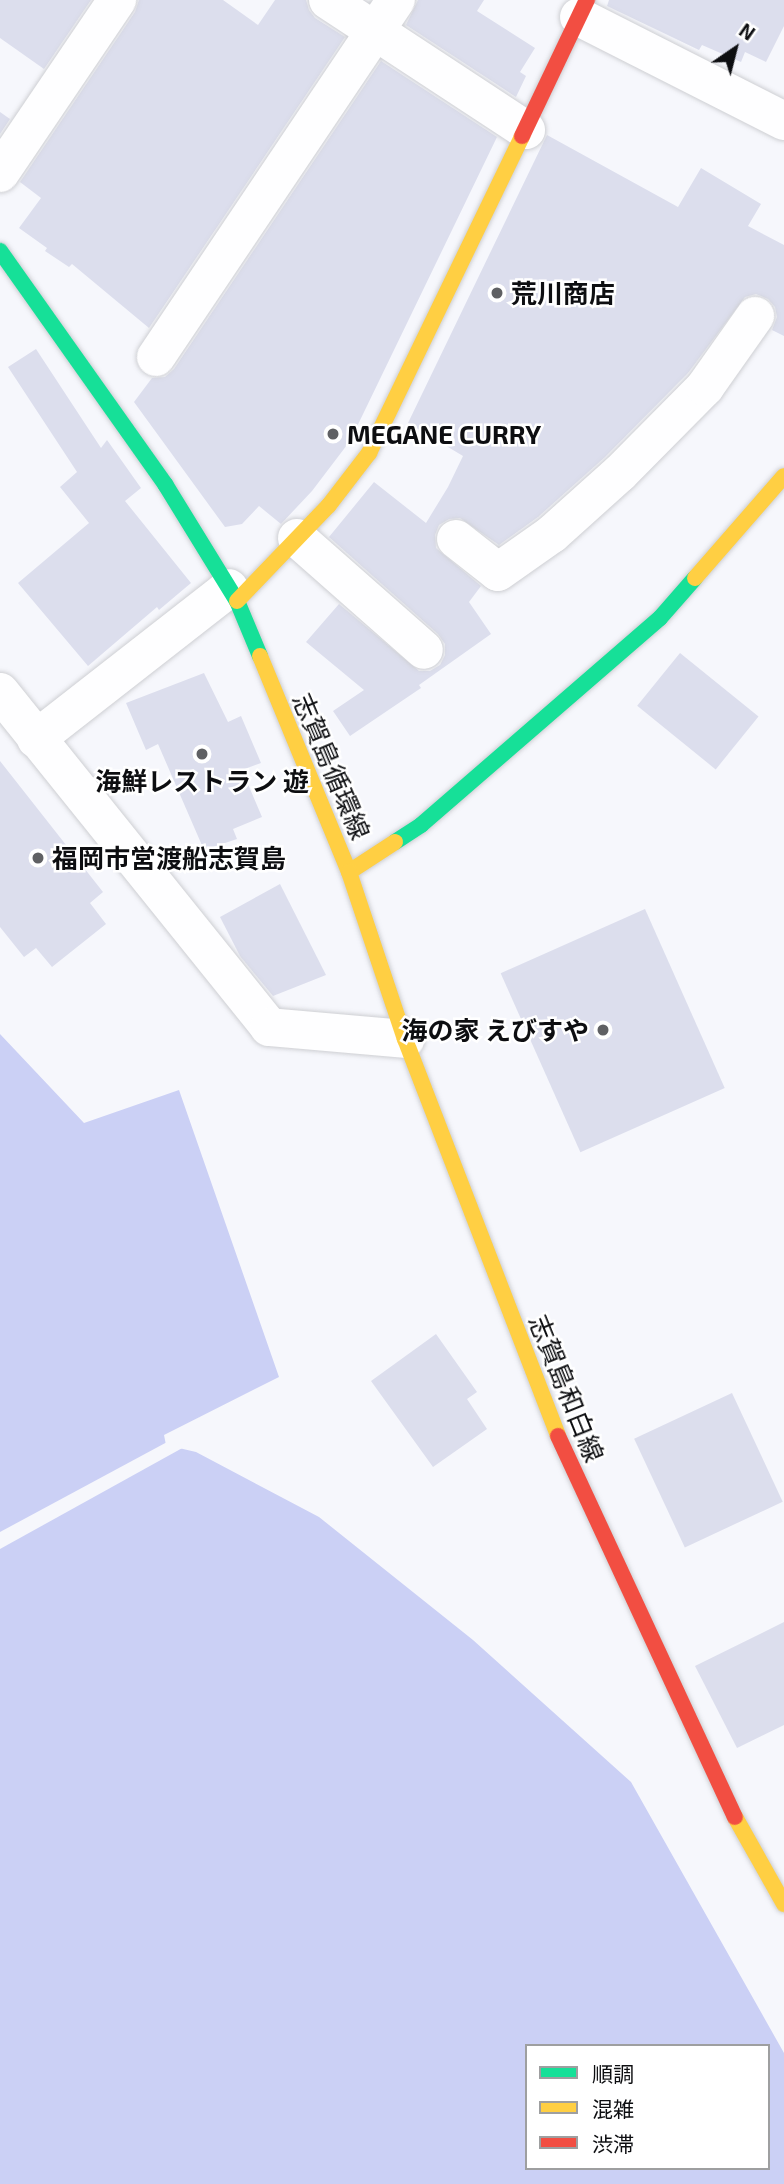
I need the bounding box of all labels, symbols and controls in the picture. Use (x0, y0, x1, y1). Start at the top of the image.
north arrow (700, 14, 770, 84)
text: N (735, 18, 760, 45)
place label: 荒川商店 (511, 277, 615, 309)
marker: 荒川商店 (489, 285, 505, 301)
place label: MEGANE CURRY (347, 418, 541, 450)
marker: MEGANE CURRY (325, 426, 341, 442)
street label: 志賀島循環線 (287, 688, 377, 844)
marker: 海鮮レストラン 遊 (194, 746, 210, 762)
place label: 海鮮レストラン 遊 (95, 765, 309, 797)
place label: 福岡市営渡船志賀島 (52, 842, 286, 874)
marker: 福岡市営渡船志賀島 (30, 850, 46, 866)
place label: 海の家 えびすや (401, 1014, 589, 1046)
marker: 海の家 えびすや (595, 1022, 611, 1038)
street label: 志賀島和白線 (523, 1310, 611, 1466)
legend (525, 2044, 770, 2170)
text: 順調 (592, 2061, 634, 2086)
text: 混雑 (592, 2096, 634, 2121)
text: 渋滞 (592, 2131, 634, 2156)

